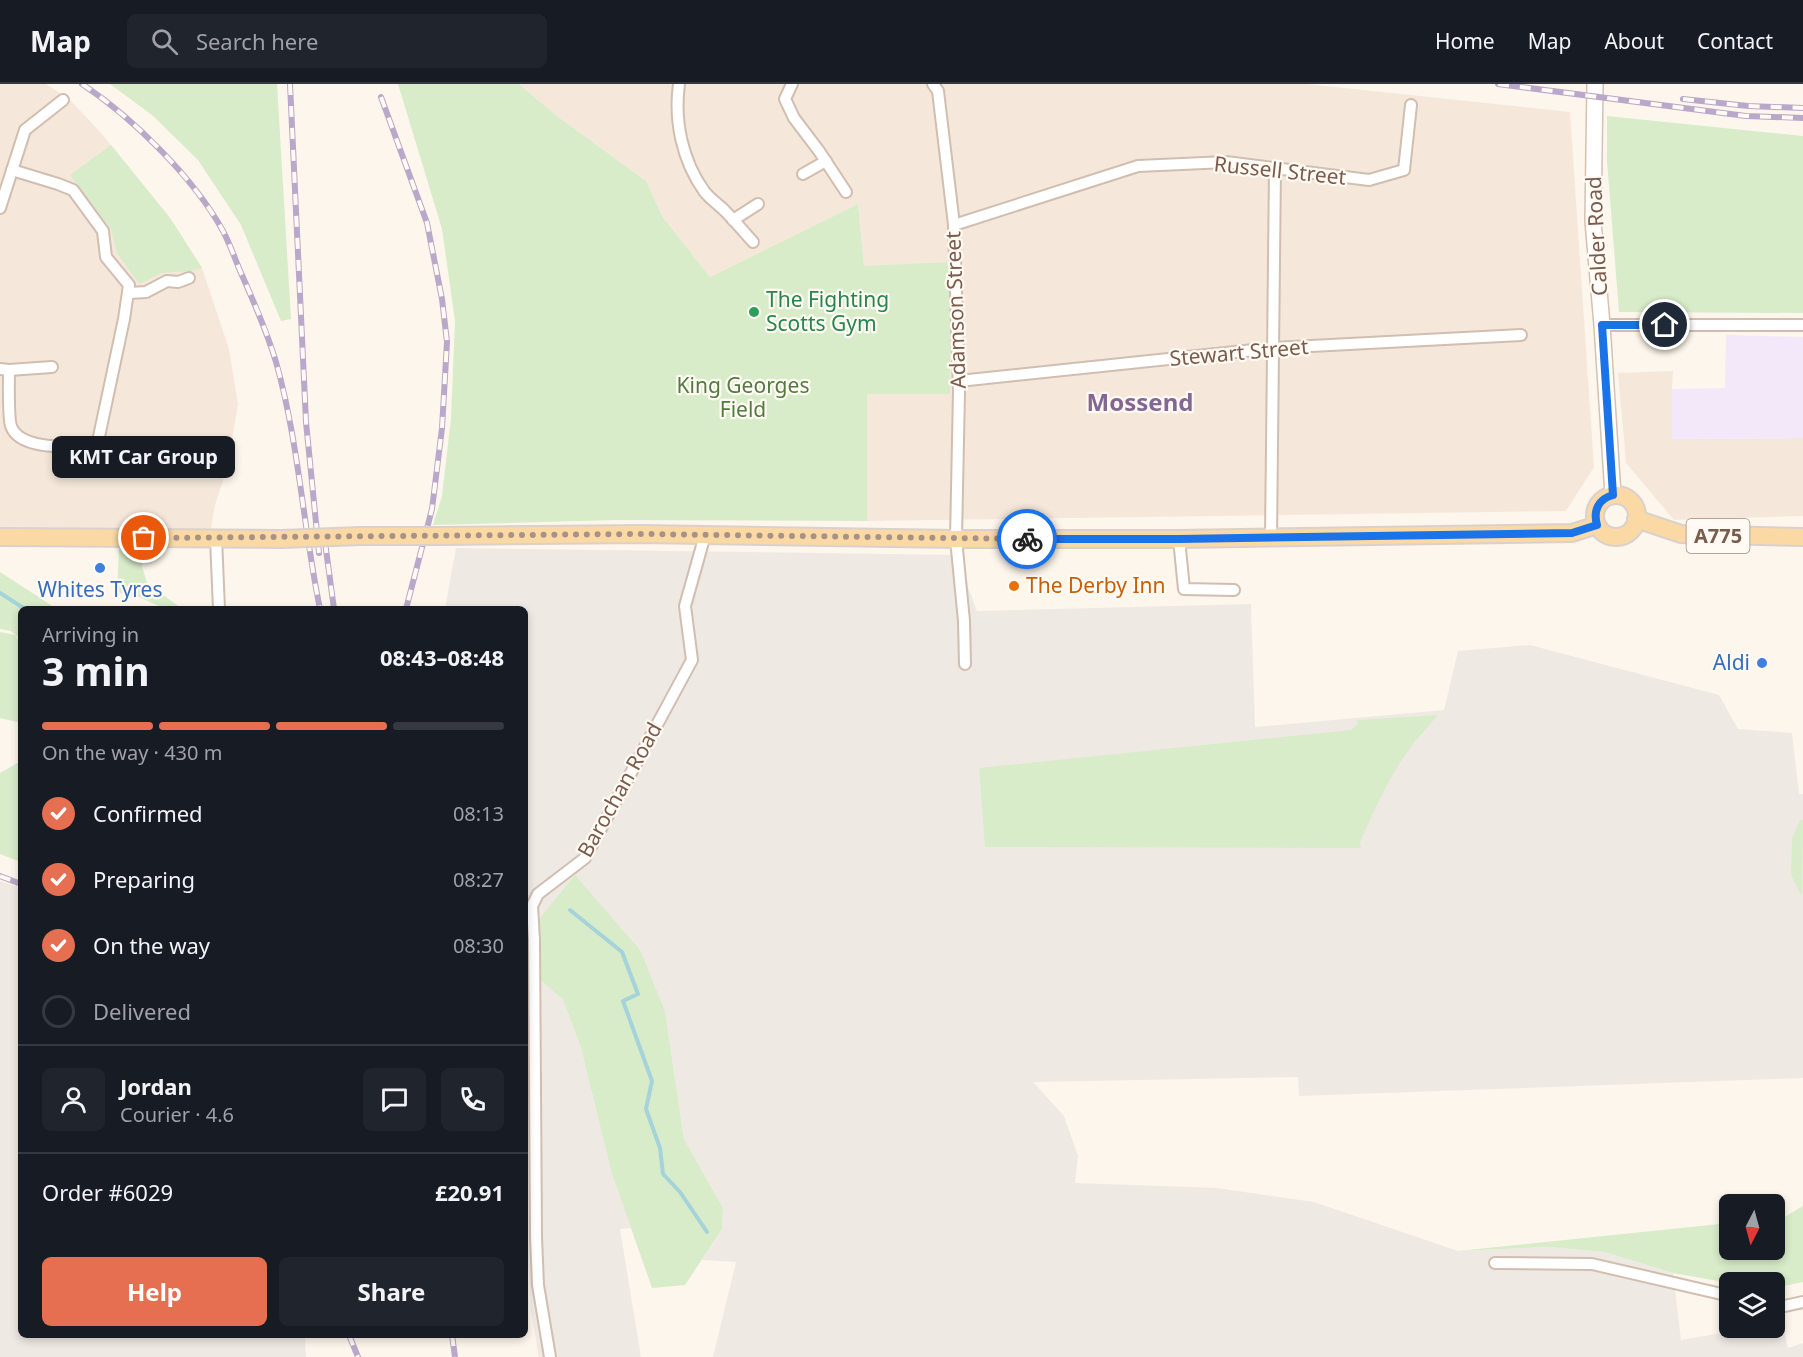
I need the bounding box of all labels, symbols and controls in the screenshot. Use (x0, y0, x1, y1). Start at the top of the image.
search box (127, 14, 547, 68)
text: Map (30, 22, 91, 60)
icon: search (148, 25, 181, 58)
text: Search here (196, 26, 318, 56)
text: Home (1435, 27, 1495, 55)
text: Map (1528, 27, 1571, 55)
text: About (1604, 27, 1664, 55)
text: Contact (1697, 27, 1773, 55)
street label: Russell Street (1213, 149, 1348, 191)
street label: Calder Road (1579, 175, 1613, 297)
street label: Adamson Street (938, 230, 972, 389)
place label: The Fighting Scotts Gym (766, 285, 889, 337)
pin (1639, 299, 1690, 350)
marker: The Fighting Scotts Gym (747, 305, 761, 319)
icon: home (1648, 308, 1681, 341)
street label: Stewart Street (1168, 332, 1310, 372)
park label: King Georges Field (677, 371, 809, 423)
district label: Mossend (1087, 385, 1193, 418)
callout: KMT Car Group (52, 436, 236, 478)
text: KMT Car Group (69, 443, 218, 470)
courier (997, 509, 1057, 569)
pin (118, 512, 169, 563)
road number: A775 (1686, 519, 1750, 553)
icon: bag (127, 521, 160, 554)
icon: bike (1011, 523, 1044, 556)
marker: Whites Tyres (93, 561, 107, 575)
place label: The Derby Inn (1026, 571, 1166, 599)
place label: Whites Tyres (38, 575, 163, 603)
marker: The Derby Inn (1007, 579, 1021, 593)
text: Arriving in (42, 621, 139, 648)
text: 08:43–08:48 (380, 642, 504, 672)
text: 3 min (42, 644, 149, 697)
place label: Aldi (1713, 648, 1750, 676)
marker: Aldi (1755, 656, 1769, 670)
street label: Barochan Road (570, 717, 668, 862)
text: On the way · 430 m (42, 739, 222, 766)
icon: check (42, 797, 75, 830)
text: Confirmed (93, 798, 203, 828)
text: 08:13 (453, 800, 504, 827)
icon: check (42, 863, 75, 896)
text: Preparing (93, 864, 195, 894)
text: 08:27 (453, 866, 504, 893)
icon: check (42, 929, 75, 962)
text: On the way (93, 930, 210, 960)
text: 08:30 (453, 932, 504, 959)
text: Delivered (93, 996, 191, 1026)
button: person (42, 1068, 105, 1131)
button: chat (363, 1068, 426, 1131)
button: phone (441, 1068, 504, 1131)
text: Jordan (120, 1071, 192, 1101)
text: Courier · 4.6 (120, 1101, 234, 1128)
text: Order #6029 (42, 1177, 173, 1207)
text: £20.91 (435, 1177, 504, 1207)
north arrow (1719, 1194, 1785, 1260)
map controls (1719, 1194, 1785, 1338)
button: Help (42, 1257, 267, 1326)
button: Share (279, 1257, 504, 1326)
button: layers (1719, 1272, 1785, 1338)

